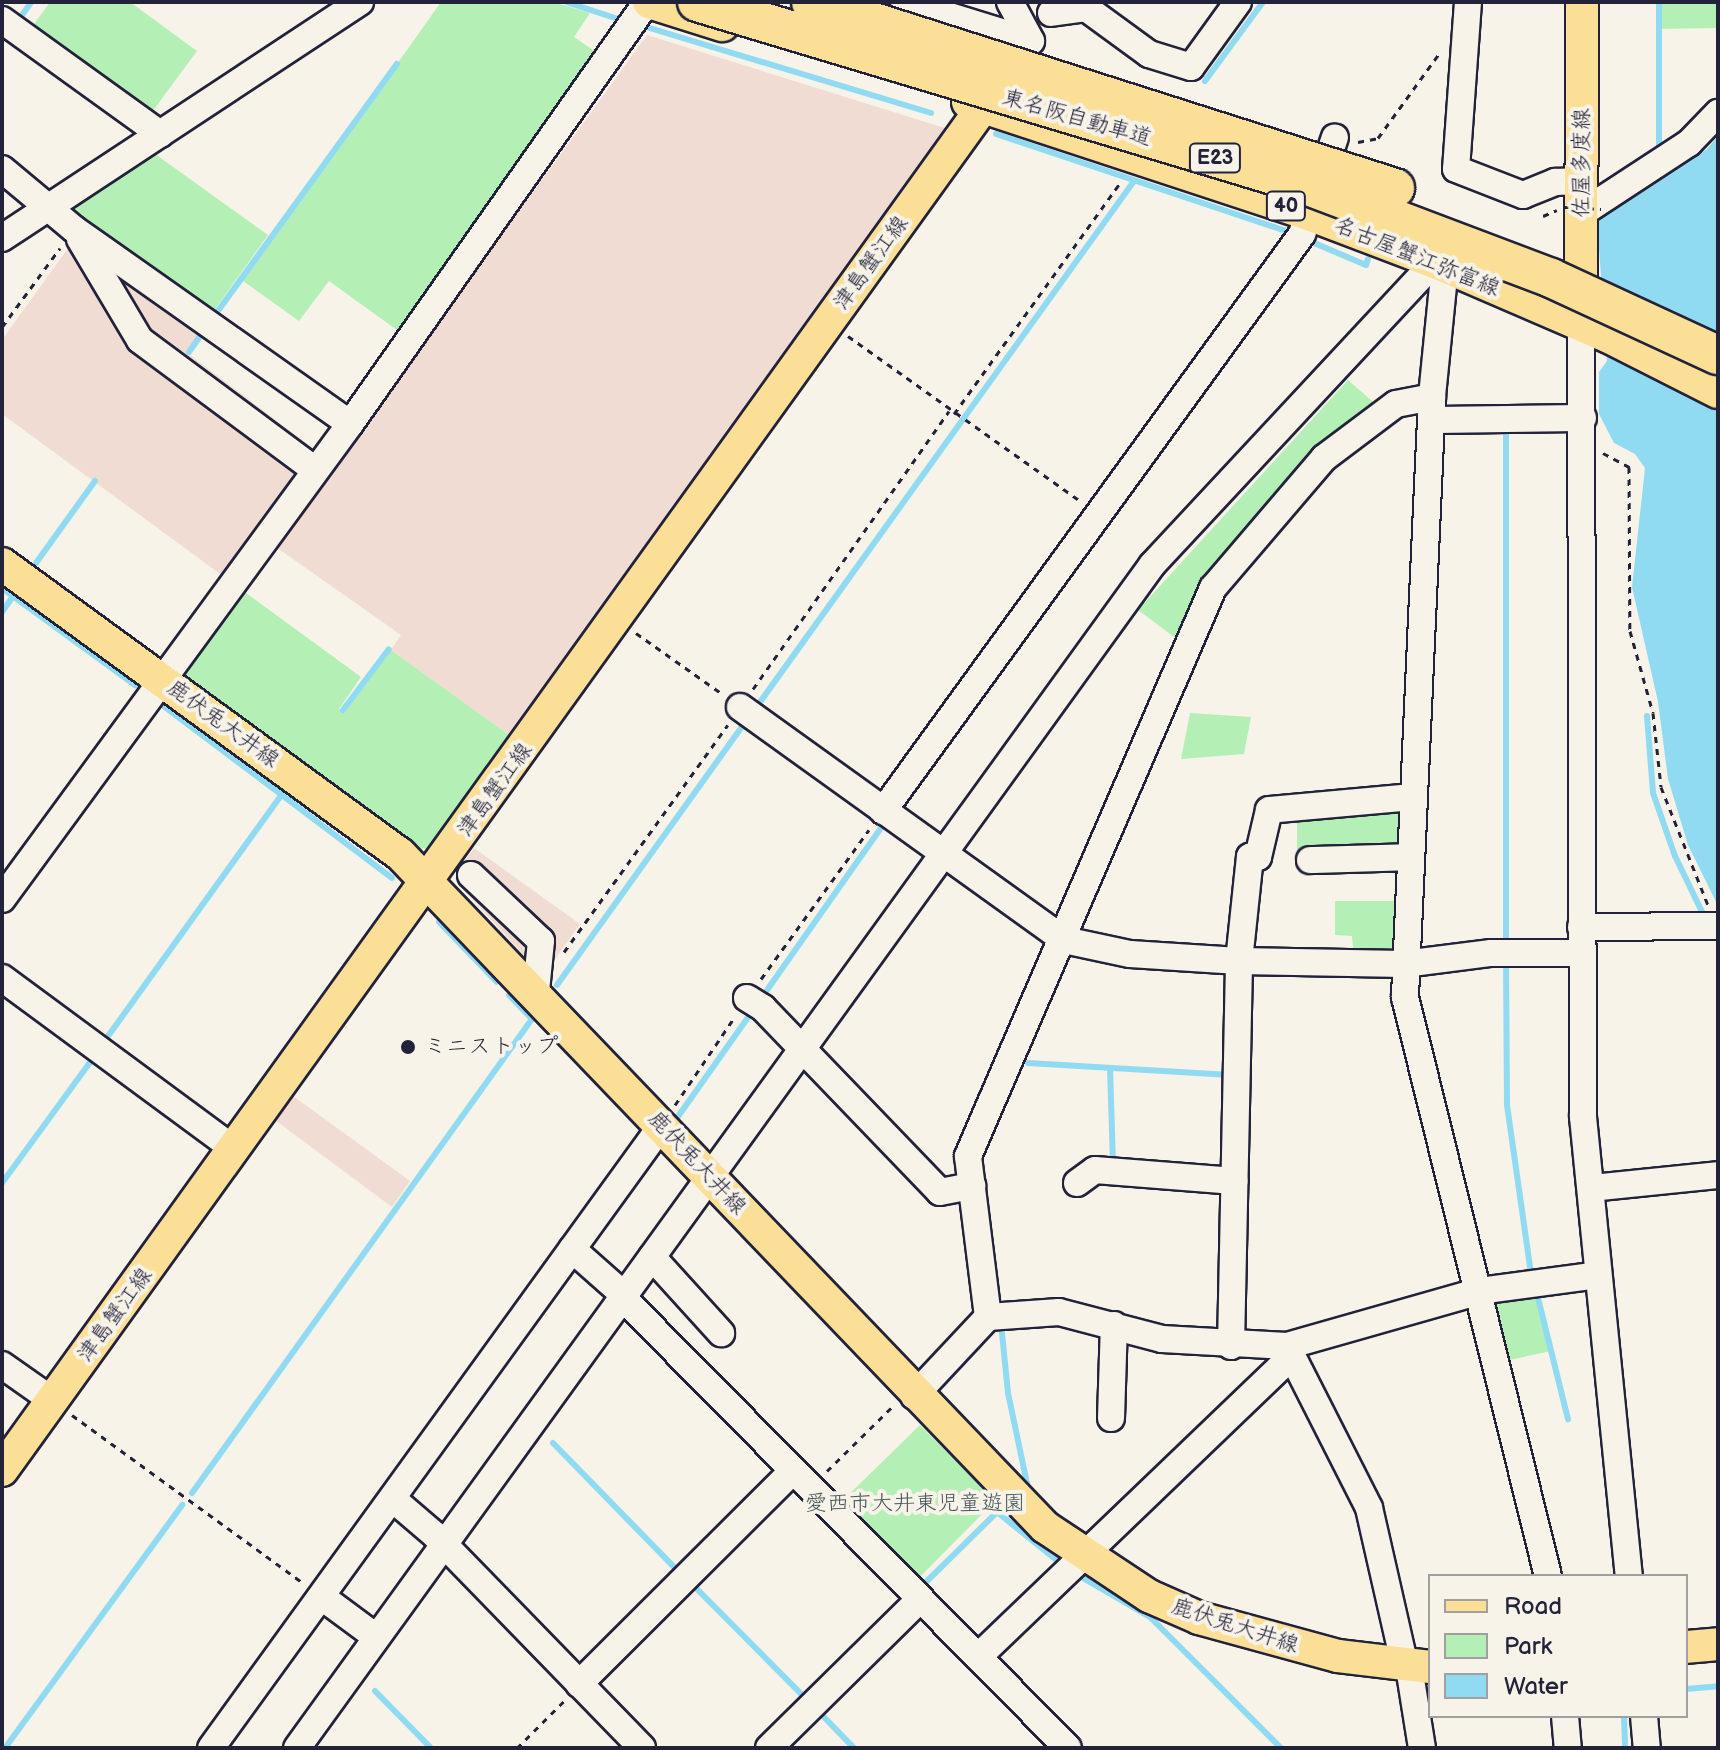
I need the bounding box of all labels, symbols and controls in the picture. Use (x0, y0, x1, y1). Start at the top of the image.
street label: 東名阪自動車道 (999, 84, 1155, 152)
street label: 佐屋多度線 (1569, 108, 1595, 218)
road number: E23 (1187, 142, 1243, 174)
road number: 40 (1264, 190, 1308, 222)
street label: 津島蟹江線 (828, 211, 914, 315)
street label: 名古屋蟹江弥富線 (1330, 212, 1504, 302)
street label: 鹿伏兎大井線 (162, 675, 284, 773)
street label: 津島蟹江線 (452, 738, 538, 842)
place label: ミニストップ (424, 1034, 556, 1060)
marker: ミニストップ (399, 1038, 417, 1056)
street label: 鹿伏兎大井線 (642, 1106, 752, 1220)
street label: 津島蟹江線 (72, 1263, 158, 1367)
park label: 愛西市大井東児童遊園 (805, 1491, 1025, 1517)
legend (1428, 1574, 1688, 1718)
text: Road (1504, 1592, 1562, 1621)
street label: 鹿伏兎大井線 (1168, 1593, 1302, 1659)
text: Park (1504, 1632, 1552, 1661)
text: Water (1504, 1672, 1568, 1701)

